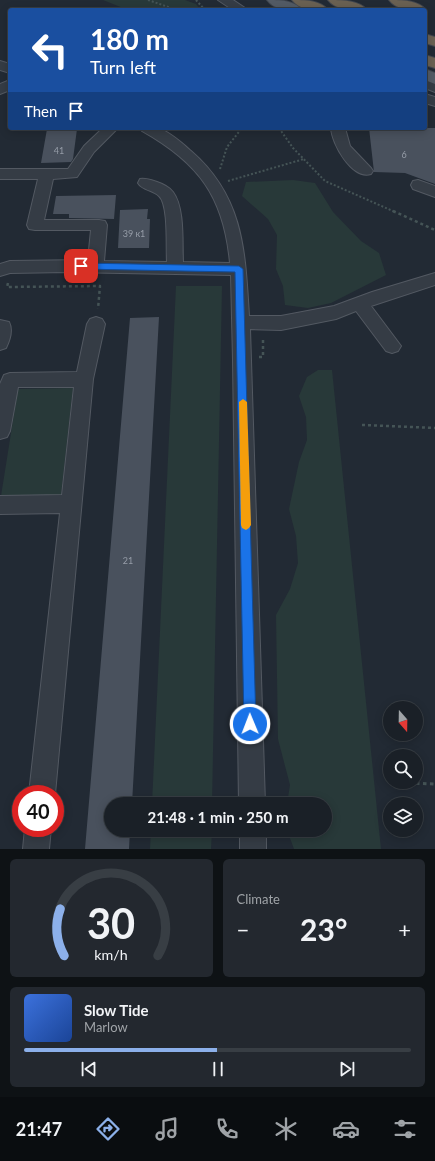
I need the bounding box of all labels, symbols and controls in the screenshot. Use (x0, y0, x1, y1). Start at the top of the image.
text: 180 m (90, 22, 169, 56)
icon: left (24, 24, 76, 76)
text: Turn left (90, 56, 156, 78)
icon: arrive (65, 100, 87, 122)
text: Then (24, 102, 57, 120)
house number: 41 (54, 145, 64, 156)
house number: 6 (401, 149, 407, 160)
house number: 39 к1 (123, 228, 145, 239)
pin (64, 249, 98, 283)
icon: arrive (70, 255, 92, 277)
house number: 21 (123, 555, 133, 566)
north arrow (383, 701, 423, 741)
map controls (383, 701, 423, 837)
position arrow (229, 703, 271, 745)
button: search (383, 749, 423, 789)
speed limit sign: 40 (12, 785, 64, 837)
button: layers (383, 797, 423, 837)
text: 21:48 · 1 min · 250 m (148, 808, 288, 826)
text: Climate (237, 891, 280, 907)
text: 30 (87, 898, 135, 948)
text: 23° (300, 911, 347, 947)
text: − (237, 916, 249, 943)
text: + (398, 916, 411, 943)
text: km/h (95, 946, 128, 963)
text: Slow Tide (84, 1001, 149, 1019)
text: Marlow (84, 1019, 128, 1035)
icon: previous (78, 1058, 100, 1080)
icon: pause (207, 1058, 229, 1080)
icon: next (336, 1058, 358, 1080)
icon: directions (94, 1115, 122, 1143)
icon: music (153, 1115, 181, 1143)
icon: phone (213, 1115, 241, 1143)
icon: climate (272, 1115, 300, 1143)
icon: car (332, 1115, 360, 1143)
icon: filters (391, 1115, 419, 1143)
text: 21:47 (16, 1118, 62, 1140)

